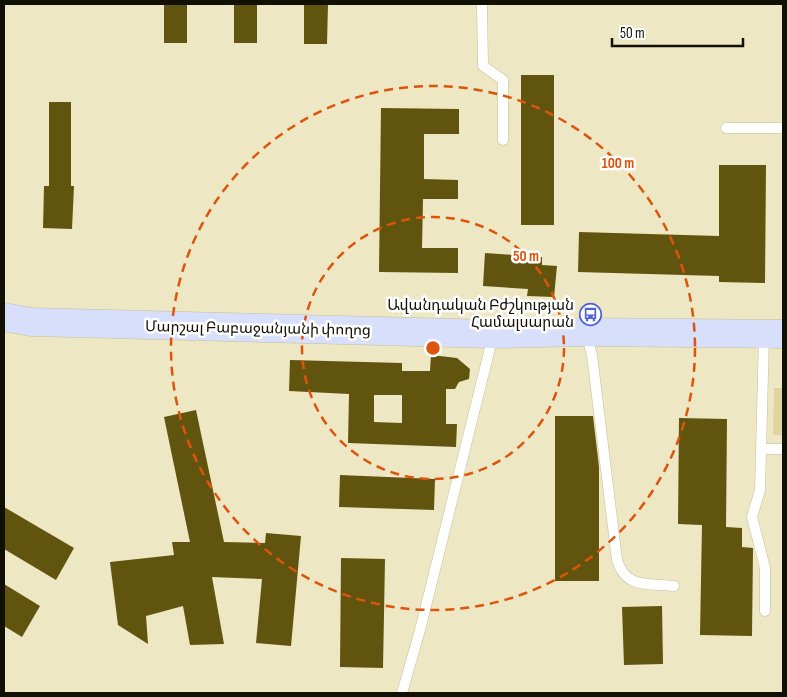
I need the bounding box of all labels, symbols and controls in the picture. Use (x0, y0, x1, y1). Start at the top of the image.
scale bar (612, 15, 743, 47)
text: 50 m (620, 24, 645, 43)
text: 100 m (602, 154, 634, 173)
text: 50 m (513, 247, 539, 266)
place label: Ավանդական Բժշկության Համալսարան (387, 296, 574, 332)
bus stop icon: Ավանդական Բժշկության Համալսարան (578, 302, 602, 326)
street label: Մարշալ Բաբաջանյանի փողոց (145, 317, 371, 340)
centre of rings (424, 339, 442, 357)

